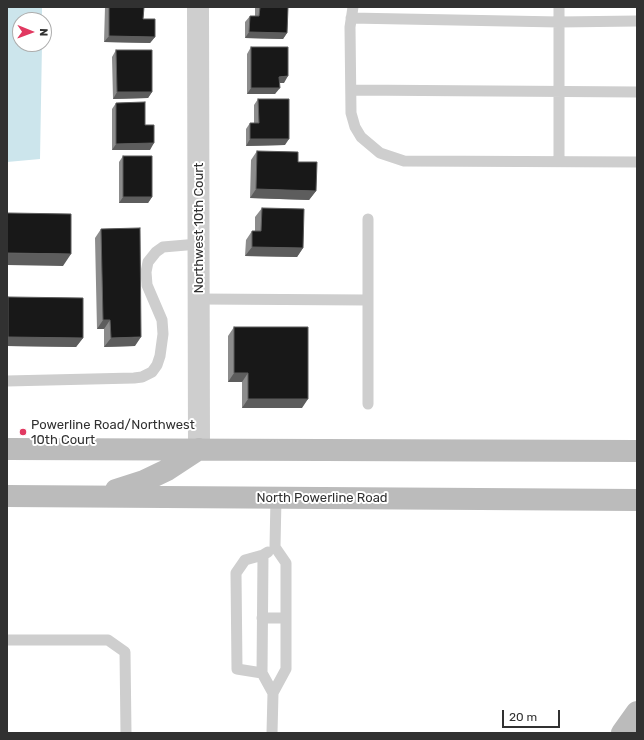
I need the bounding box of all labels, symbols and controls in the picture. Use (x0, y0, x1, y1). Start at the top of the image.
north arrow (12, 12, 52, 52)
text: N (37, 28, 50, 36)
street label: Northwest 10th Court (191, 163, 207, 293)
place label: Powerline Road/Northwest 10th Court (31, 417, 195, 448)
marker: Powerline Road/Northwest 10th Court (18, 427, 28, 437)
street label: North Powerline Road (256, 490, 388, 506)
scale bar (504, 702, 562, 728)
text: 20 m (509, 710, 537, 724)

